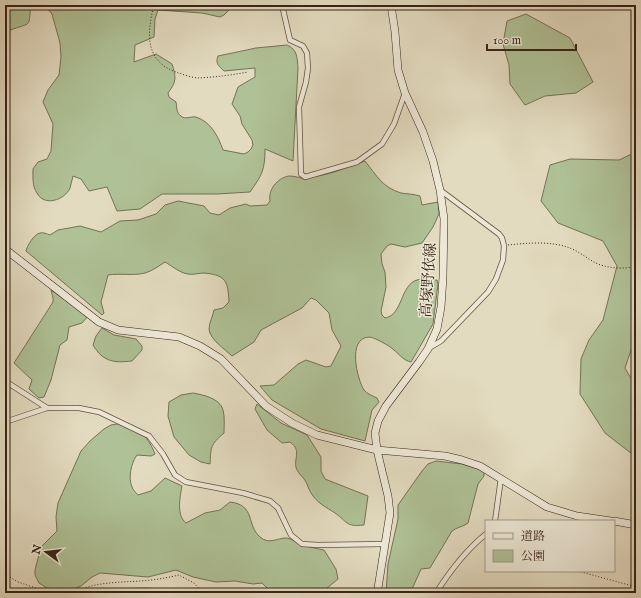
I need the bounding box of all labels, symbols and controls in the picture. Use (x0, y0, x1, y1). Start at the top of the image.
scale bar (487, 26, 576, 52)
text: 100 m (493, 33, 521, 48)
street label: 高塚野依線 (416, 242, 441, 318)
legend (485, 520, 615, 572)
text: 道路 (521, 529, 545, 544)
north arrow (26, 532, 66, 572)
text: N (29, 543, 45, 557)
text: 公園 (521, 549, 545, 564)

